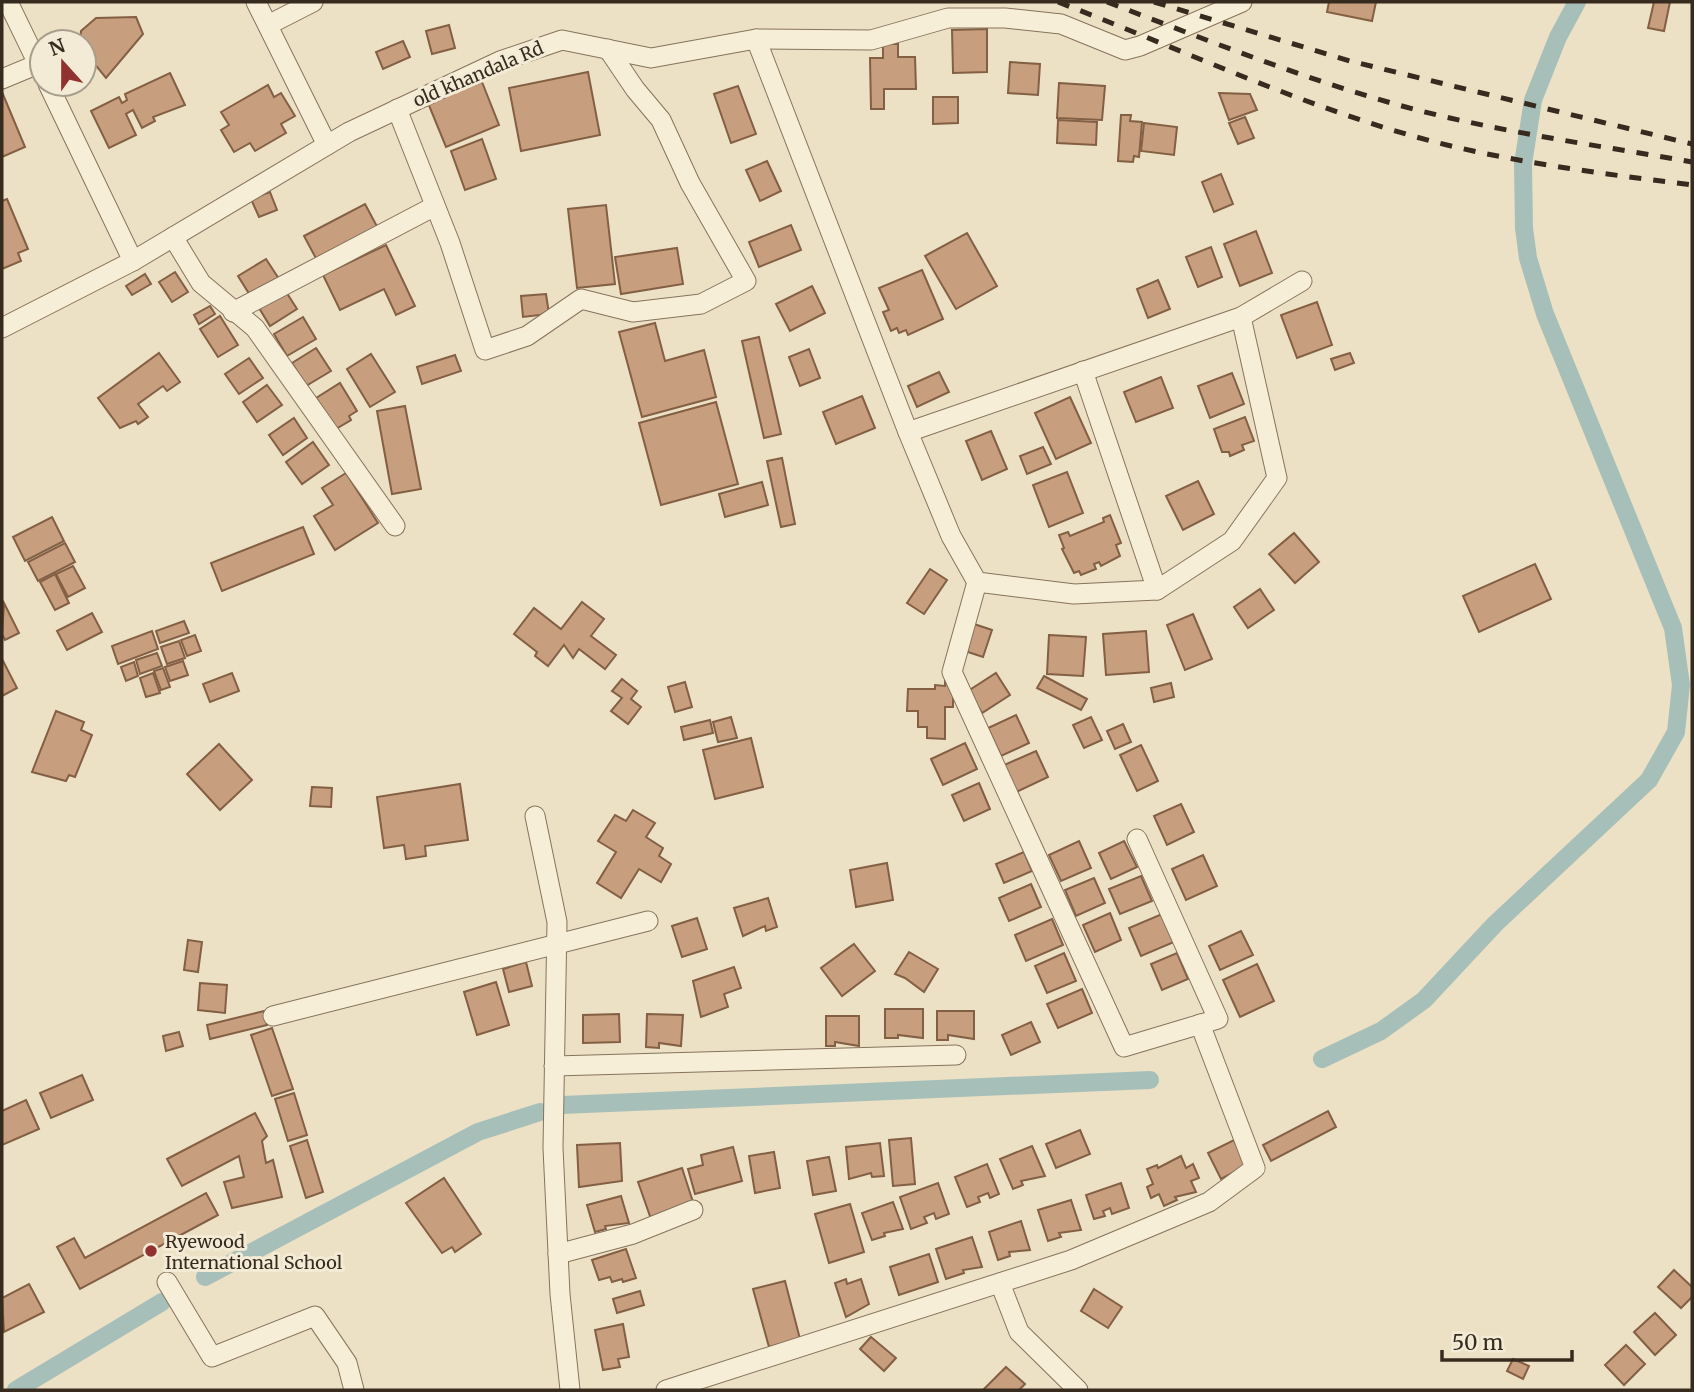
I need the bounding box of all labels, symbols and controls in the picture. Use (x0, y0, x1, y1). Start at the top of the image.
north arrow (28, 28, 98, 98)
text: N (46, 33, 68, 61)
street label: old khandala Rd (409, 36, 547, 112)
place label: Ryewood International School (165, 1230, 343, 1274)
marker: Ryewood International School (143, 1243, 159, 1259)
scale bar (1442, 1318, 1572, 1362)
text: 50 m (1452, 1329, 1503, 1356)

